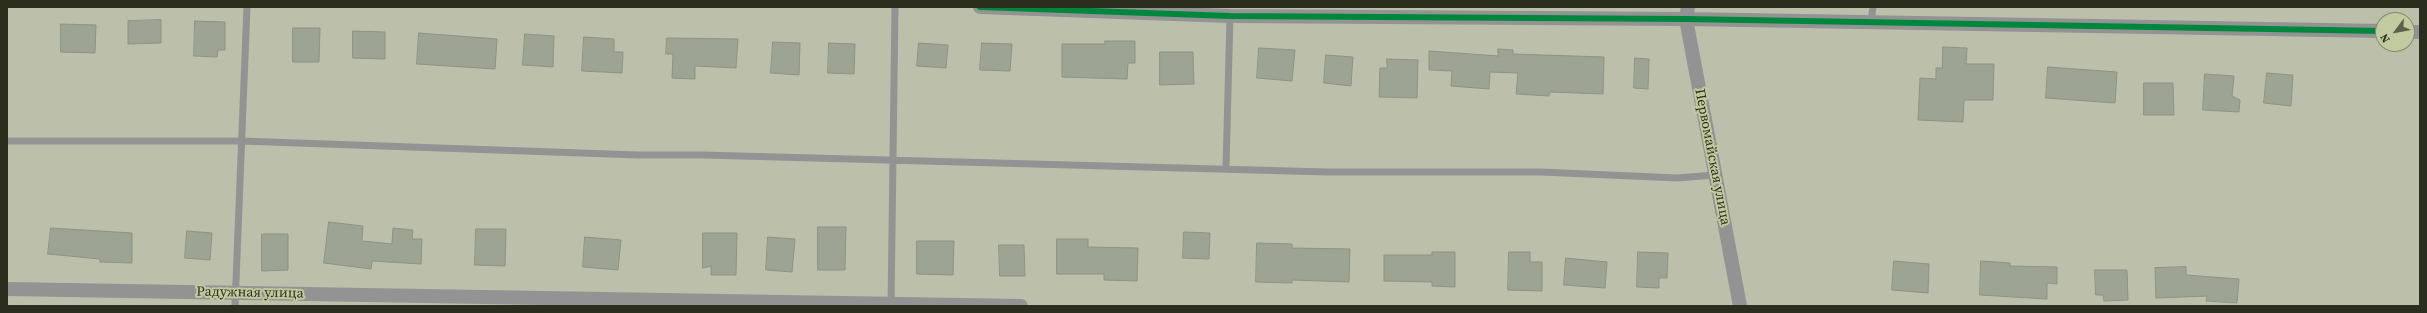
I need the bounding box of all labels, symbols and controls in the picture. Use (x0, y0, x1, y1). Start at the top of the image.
north arrow (2375, 12, 2415, 52)
text: N (2377, 31, 2394, 45)
street label: Первомайская улица (1691, 87, 1733, 227)
street label: Радужная улица (196, 284, 304, 302)

